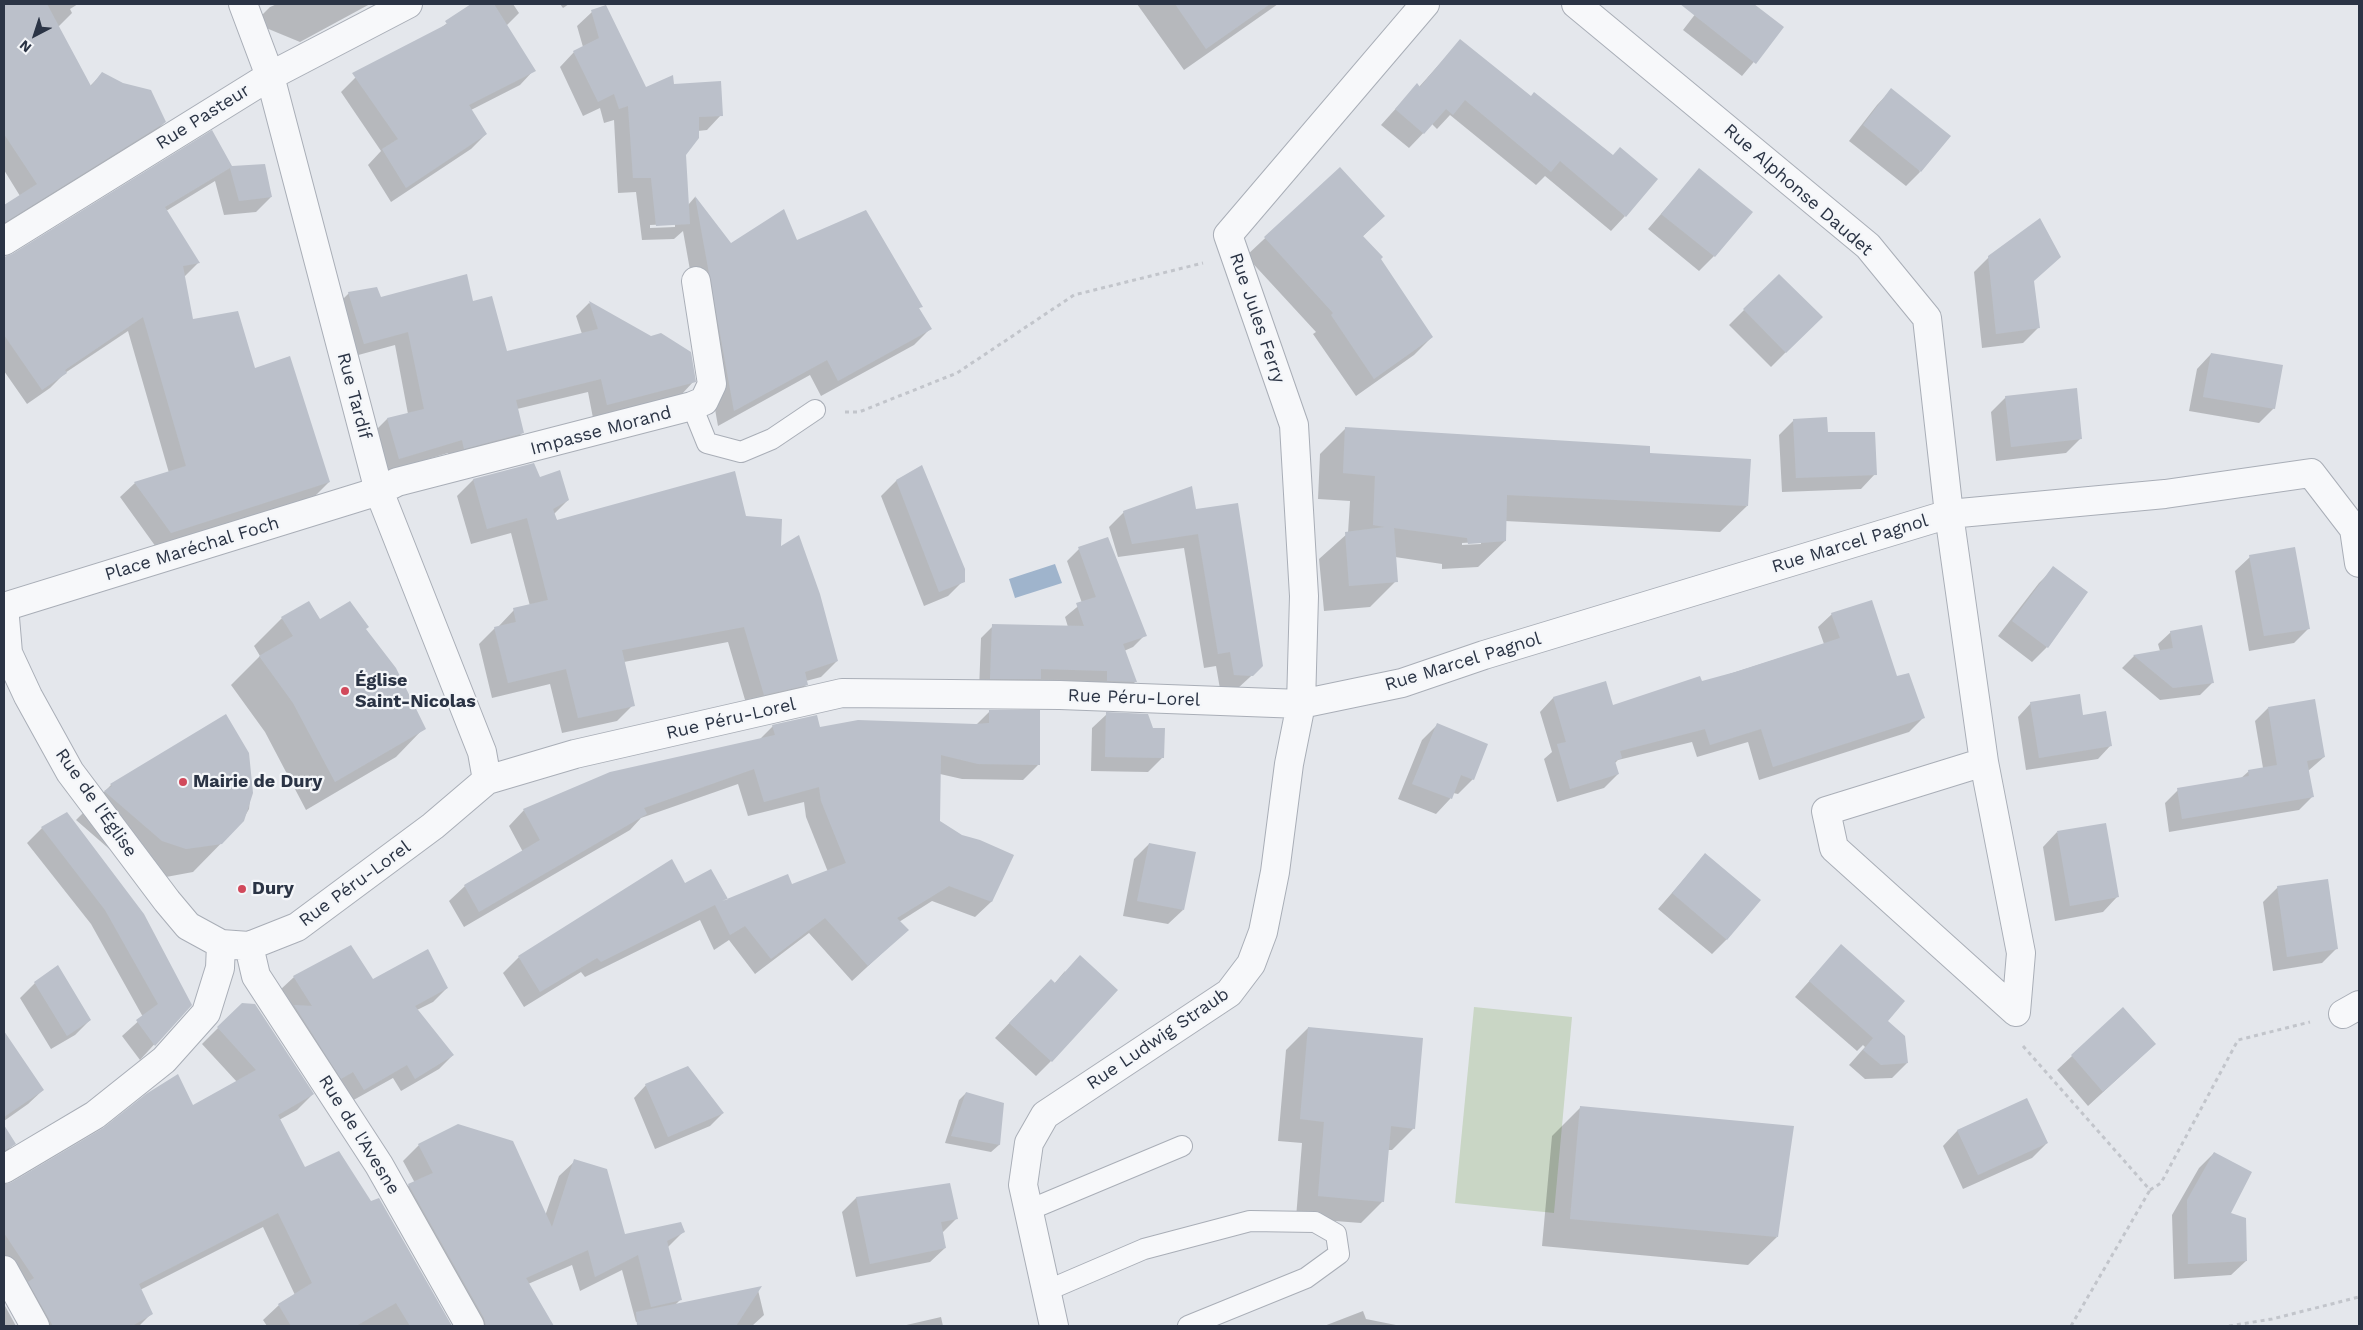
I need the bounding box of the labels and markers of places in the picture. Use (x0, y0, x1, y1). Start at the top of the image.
place label: Église Saint-Nicolas (355, 670, 476, 712)
marker: Église Saint-Nicolas (339, 685, 351, 697)
place label: Mairie de Dury (193, 771, 322, 793)
marker: Mairie de Dury (177, 776, 189, 788)
place label: Dury (252, 878, 294, 900)
marker: Dury (236, 883, 248, 895)

